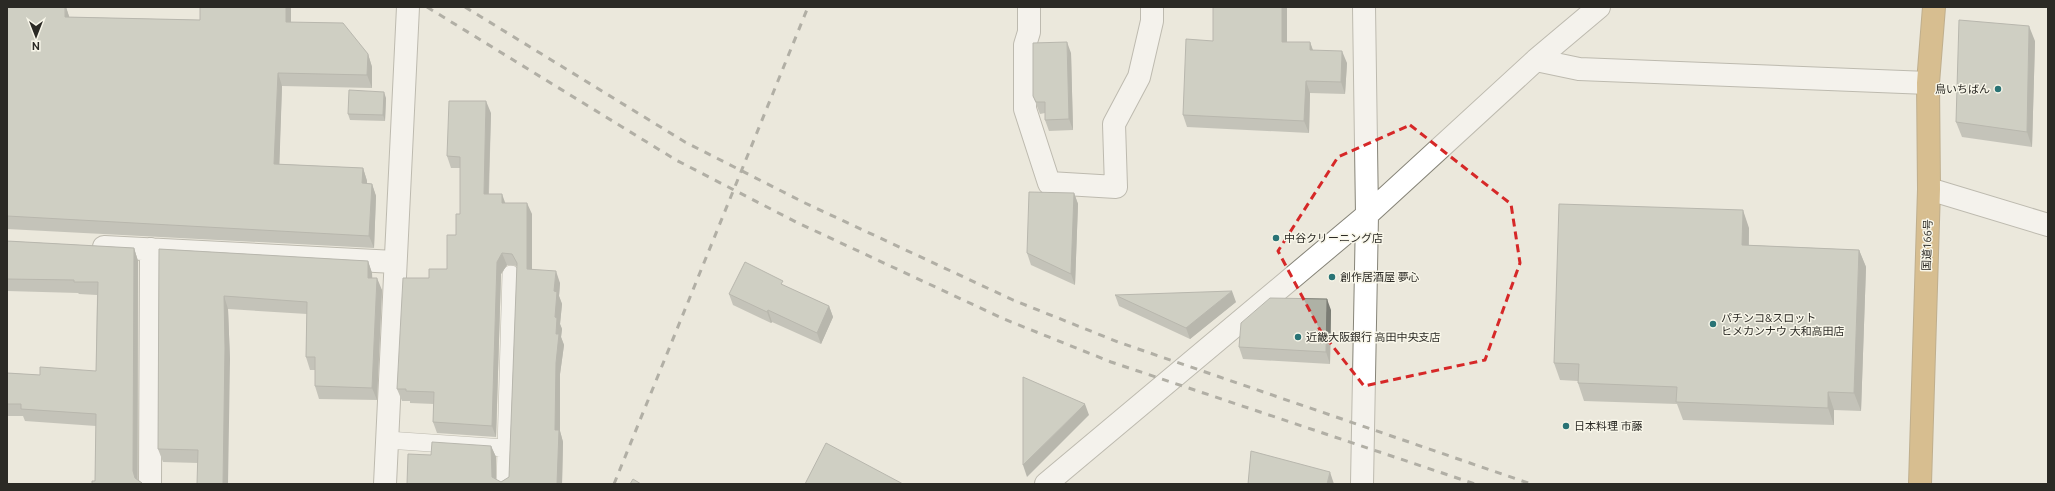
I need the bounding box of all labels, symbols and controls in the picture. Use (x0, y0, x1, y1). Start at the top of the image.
north arrow (16, 16, 56, 56)
text: N (32, 40, 40, 52)
place label: 鳥いちばん (1935, 83, 1990, 95)
marker: 鳥いちばん (1993, 84, 2003, 94)
street label: 国道166号 (1920, 219, 1934, 271)
place label: 中谷クリーニング店 (1284, 232, 1383, 244)
marker: 中谷クリーニング店 (1271, 233, 1281, 243)
place label: 創作居酒屋 夢心 (1340, 271, 1420, 283)
marker: 創作居酒屋 夢心 (1327, 272, 1337, 282)
place label: パチンコ&スロット ヒメカンナウ 大和高田店 (1721, 312, 1845, 337)
marker: パチンコ&スロット ヒメカンナウ 大和高田店 (1708, 319, 1718, 329)
place label: 近畿大阪銀行 高田中央支店 (1306, 331, 1441, 343)
marker: 近畿大阪銀行 高田中央支店 (1293, 332, 1303, 342)
place label: 日本料理 市藤 (1574, 420, 1643, 432)
marker: 日本料理 市藤 (1561, 421, 1571, 431)

